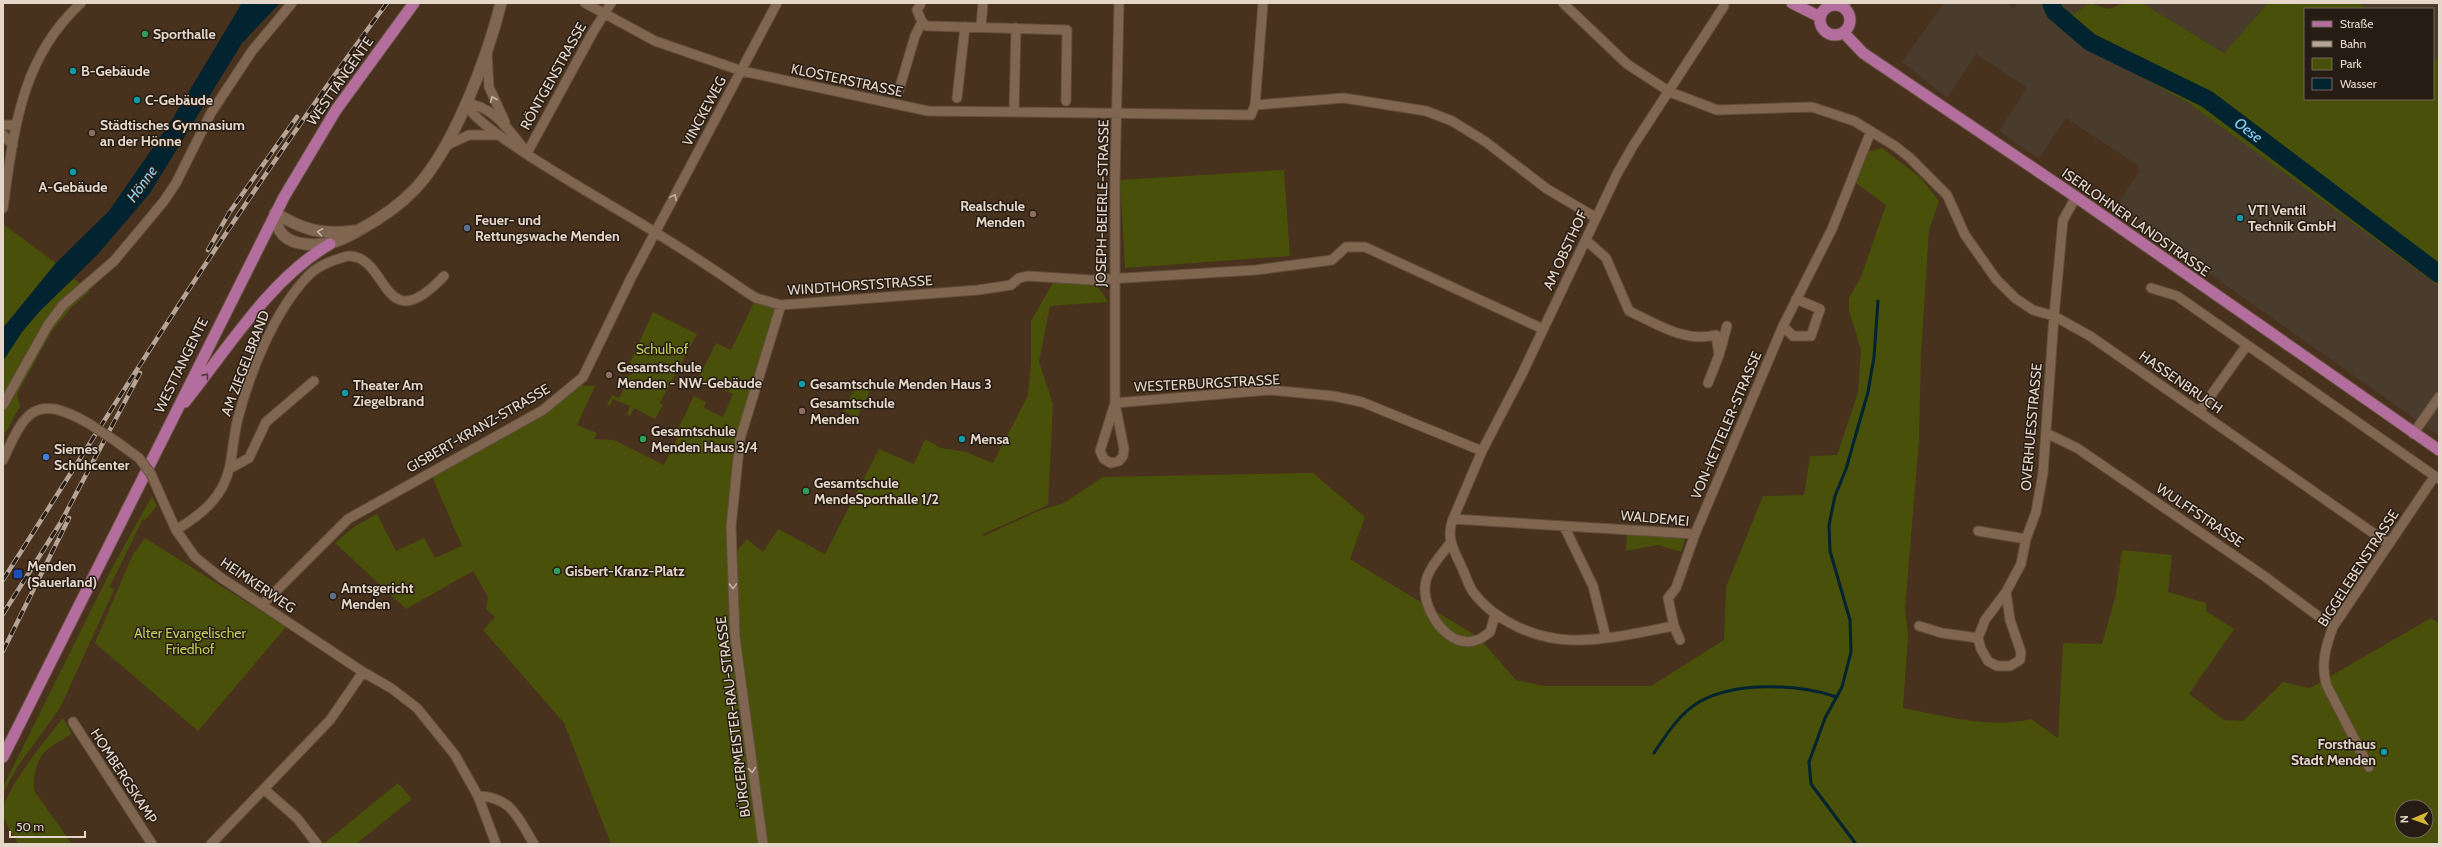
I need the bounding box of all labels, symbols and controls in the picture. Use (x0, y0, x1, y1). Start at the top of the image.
legend (2304, 8, 2434, 100)
text: Straße (2340, 16, 2373, 31)
street label: RÖNTGENSTRASSE (516, 19, 590, 133)
place label: Sporthalle (153, 25, 216, 43)
marker: Sporthalle (140, 29, 150, 39)
street label: WESTTANGENTE (303, 33, 377, 129)
text: Bahn (2340, 36, 2366, 51)
text: Park (2340, 56, 2362, 71)
street label: KLOSTERSTRASSE (789, 59, 905, 101)
place label: B-Gebäude (81, 62, 150, 80)
marker: B-Gebäude (68, 66, 78, 76)
street label: VINCKEWEG (678, 73, 730, 149)
text: Wasser (2340, 76, 2377, 91)
place label: C-Gebäude (145, 91, 213, 109)
marker: C-Gebäude (132, 95, 142, 105)
one-way arrow (490, 96, 498, 104)
water label: Oese (2231, 114, 2266, 147)
place label: Städtisches Gymnasium an der Hönne (100, 116, 245, 150)
street label: JOSEPH-BEIERLE-STRASSE (1092, 119, 1112, 288)
marker: Städtisches Gymnasium an der Hönne (87, 128, 97, 138)
water label: Hönne (123, 162, 161, 206)
street label: ISERLOHNER LANDSTRASSE (2058, 164, 2214, 280)
marker: A-Gebäude (68, 167, 78, 177)
place label: A-Gebäude (39, 178, 107, 196)
one-way arrow (669, 194, 676, 201)
place label: Realschule Menden (960, 197, 1025, 231)
place label: VTI Ventil Technik GmbH (2248, 201, 2336, 235)
street label: AM OBSTHOF (1539, 207, 1592, 293)
marker: Realschule Menden (1028, 209, 1038, 219)
place label: Feuer- und Rettungswache Menden (475, 211, 620, 245)
marker: VTI Ventil Technik GmbH (2235, 213, 2245, 223)
marker: Feuer- und Rettungswache Menden (462, 223, 472, 233)
one-way arrow (317, 228, 323, 237)
street label: WINDTHORSTSTRASSE (787, 271, 933, 299)
street label: AM ZIEGELBRAND (217, 308, 273, 418)
street label: WESTTANGENTE (150, 314, 212, 416)
park label: Schulhof (636, 340, 689, 358)
street label: HASSENBRUCH (2136, 347, 2226, 417)
street label: VON-KETTELER-STRASSE (1687, 348, 1765, 502)
place label: Gesamtschule Menden - NW-Gebäude (617, 358, 762, 392)
street label: OVERHUESSTRASSE (2016, 362, 2046, 492)
marker: Gesamtschule Menden - NW-Gebäude (604, 370, 614, 380)
street label: WESTERBURGSTRASSE (1134, 370, 1281, 396)
one-way arrow (201, 374, 208, 381)
place label: Gesamtschule Menden Haus 3 (810, 375, 992, 393)
place label: Theater Am Ziegelbrand (353, 376, 424, 410)
street label: GISBERT-KRANZ-STRASSE (403, 379, 553, 477)
marker: Gesamtschule Menden Haus 3 (797, 379, 807, 389)
marker: Theater Am Ziegelbrand (340, 388, 350, 398)
place label: Gesamtschule Menden (810, 394, 895, 428)
marker: Gesamtschule Menden (797, 406, 807, 416)
place label: Gesamtschule Menden Haus 3/4 (651, 422, 758, 456)
place label: Mensa (970, 430, 1009, 448)
marker: Gesamtschule Menden Haus 3/4 (638, 434, 648, 444)
marker: Mensa (957, 434, 967, 444)
place label: Siemes Schuhcenter (54, 440, 130, 474)
marker: Siemes Schuhcenter (41, 452, 51, 462)
place label: Gesamtschule MendeSporthalle 1/2 (814, 474, 939, 508)
street label: WULFFSTRASSE (2153, 479, 2247, 551)
marker: Gesamtschule MendeSporthalle 1/2 (801, 486, 811, 496)
street label: WALDEMEI (1620, 506, 1690, 530)
street label: BIGGELEBENSTRASSE (2313, 506, 2403, 630)
street label: HEIMKERWEG (217, 553, 299, 617)
place label: Menden (Sauerland) (27, 557, 97, 591)
place label: Gisbert-Kranz-Platz (565, 562, 685, 580)
marker: Gisbert-Kranz-Platz (552, 566, 562, 576)
marker: Menden (Sauerland) (12, 568, 24, 580)
place label: Amtsgericht Menden (341, 579, 414, 613)
one-way arrow (728, 583, 737, 589)
marker: Amtsgericht Menden (328, 591, 338, 601)
street label: BÜRGERMEISTER-RAU-STRASSE (712, 615, 754, 819)
park label: Alter Evangelischer Friedhof (134, 624, 246, 658)
street label: HOMBERGSKAMP (87, 725, 161, 827)
place label: Forsthaus Stadt Menden (2291, 735, 2376, 769)
marker: Forsthaus Stadt Menden (2379, 747, 2389, 757)
one-way arrow (747, 767, 756, 774)
north arrow (2394, 799, 2434, 839)
scale bar (10, 813, 85, 839)
text: N (2397, 815, 2411, 823)
text: 50 m (16, 819, 44, 834)

